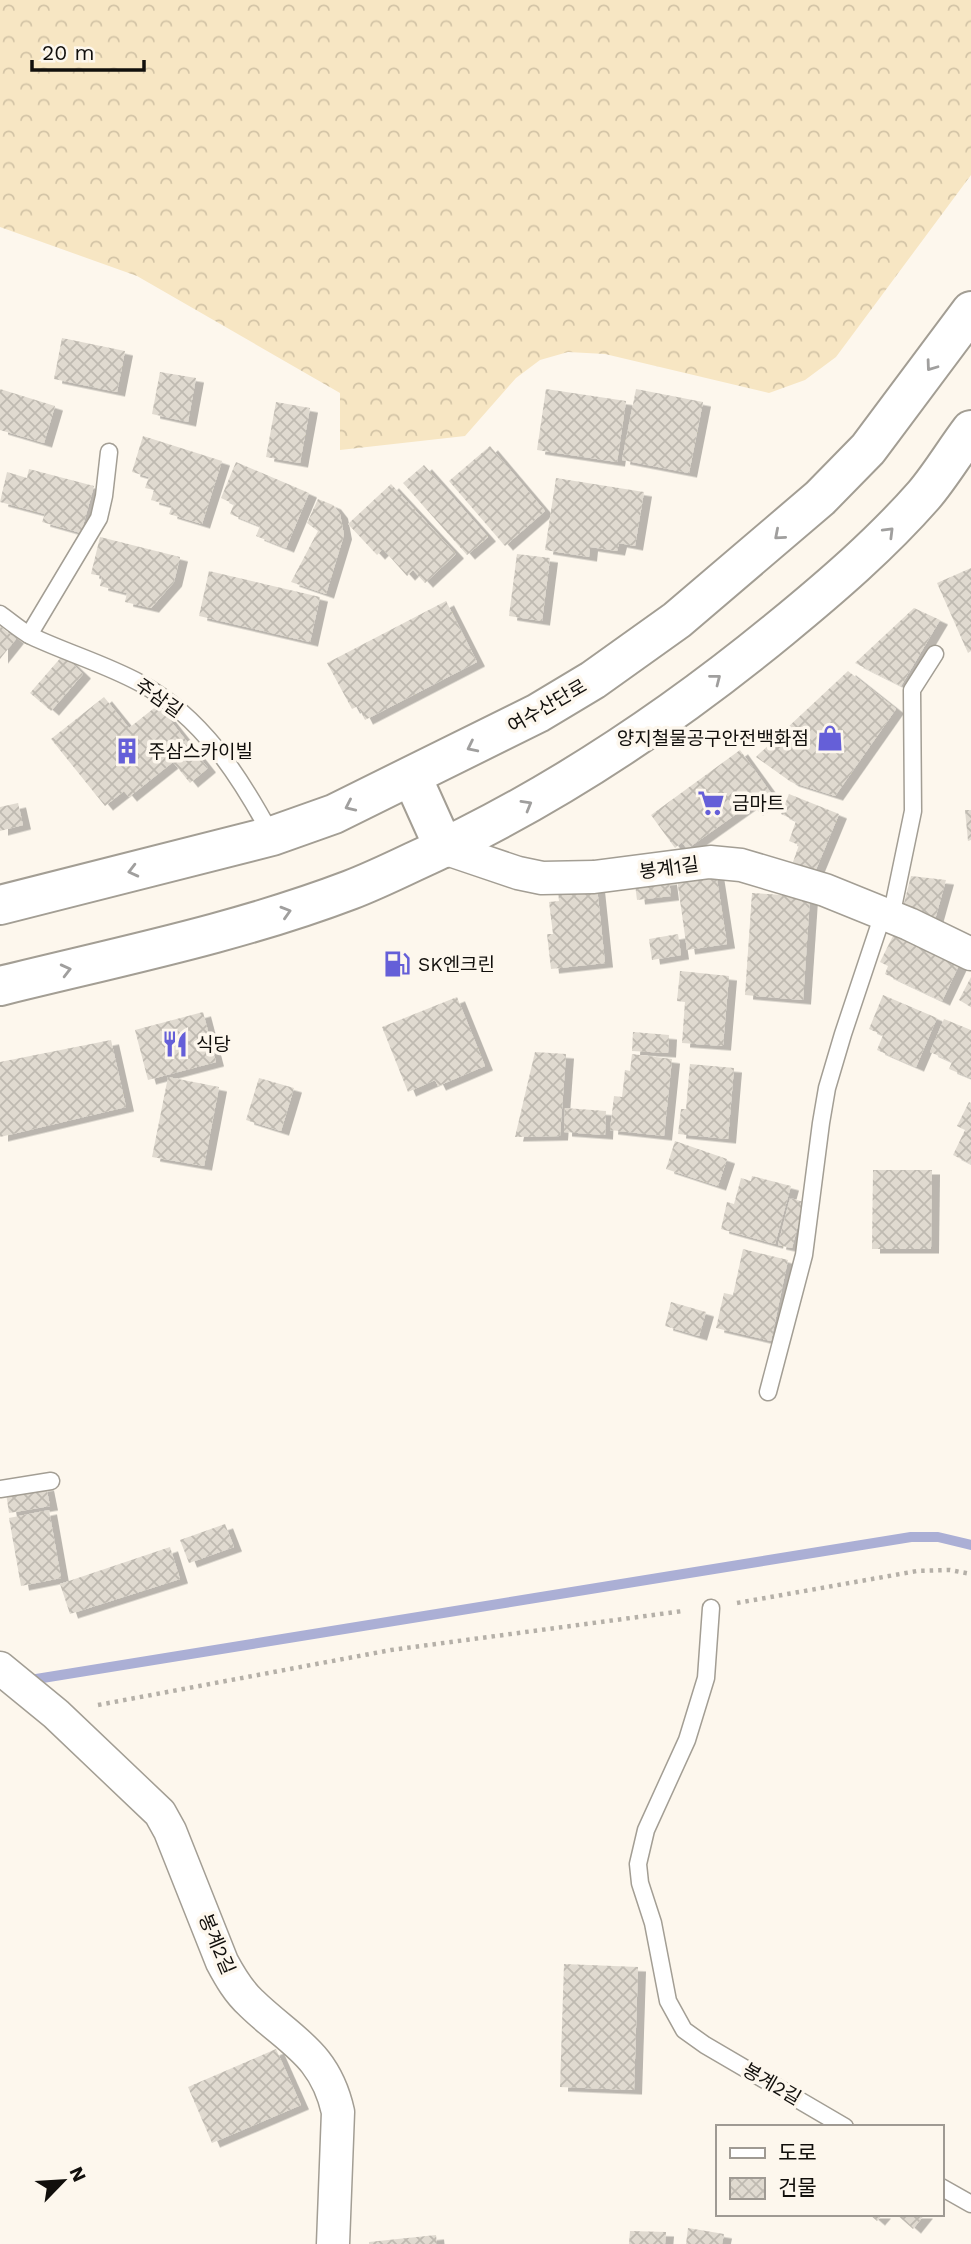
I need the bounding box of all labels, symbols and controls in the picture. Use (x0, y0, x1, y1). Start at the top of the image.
scale bar (32, 28, 144, 72)
text: 20 m (42, 40, 94, 65)
one-way arrow (927, 358, 939, 371)
one-way arrow (775, 527, 788, 539)
one-way arrow (881, 527, 894, 540)
street label: 주삼길 (131, 674, 187, 722)
street label: 여수산단로 (503, 674, 591, 738)
one-way arrow (709, 675, 721, 688)
shop icon: 양지철물공구안전백화점 (815, 723, 845, 753)
place label: 양지철물공구안전백화점 (617, 727, 809, 750)
building icon: 주삼스카이빌 (112, 736, 142, 766)
one-way arrow (467, 739, 479, 753)
place label: 주삼스카이빌 (148, 740, 253, 763)
supermarket icon: 금마트 (696, 788, 726, 818)
place label: 금마트 (732, 792, 784, 815)
one-way arrow (345, 798, 357, 812)
one-way arrow (519, 800, 532, 813)
street label: 봉계1길 (638, 852, 700, 884)
one-way arrow (127, 863, 139, 877)
one-way arrow (280, 906, 292, 921)
fuel station icon: SK엔크린 (382, 949, 412, 979)
place label: SK엔크린 (418, 953, 495, 976)
one-way arrow (60, 964, 72, 978)
restaurant icon: 식당 (160, 1029, 190, 1059)
place label: 식당 (196, 1033, 231, 1056)
street label: 봉계2길 (194, 1910, 240, 1978)
street label: 봉계2길 (739, 2058, 805, 2110)
legend (716, 2125, 943, 2216)
text: 도로 (778, 2140, 817, 2165)
north arrow (28, 2146, 98, 2216)
text: N (65, 2163, 91, 2185)
text: 건물 (778, 2175, 817, 2200)

